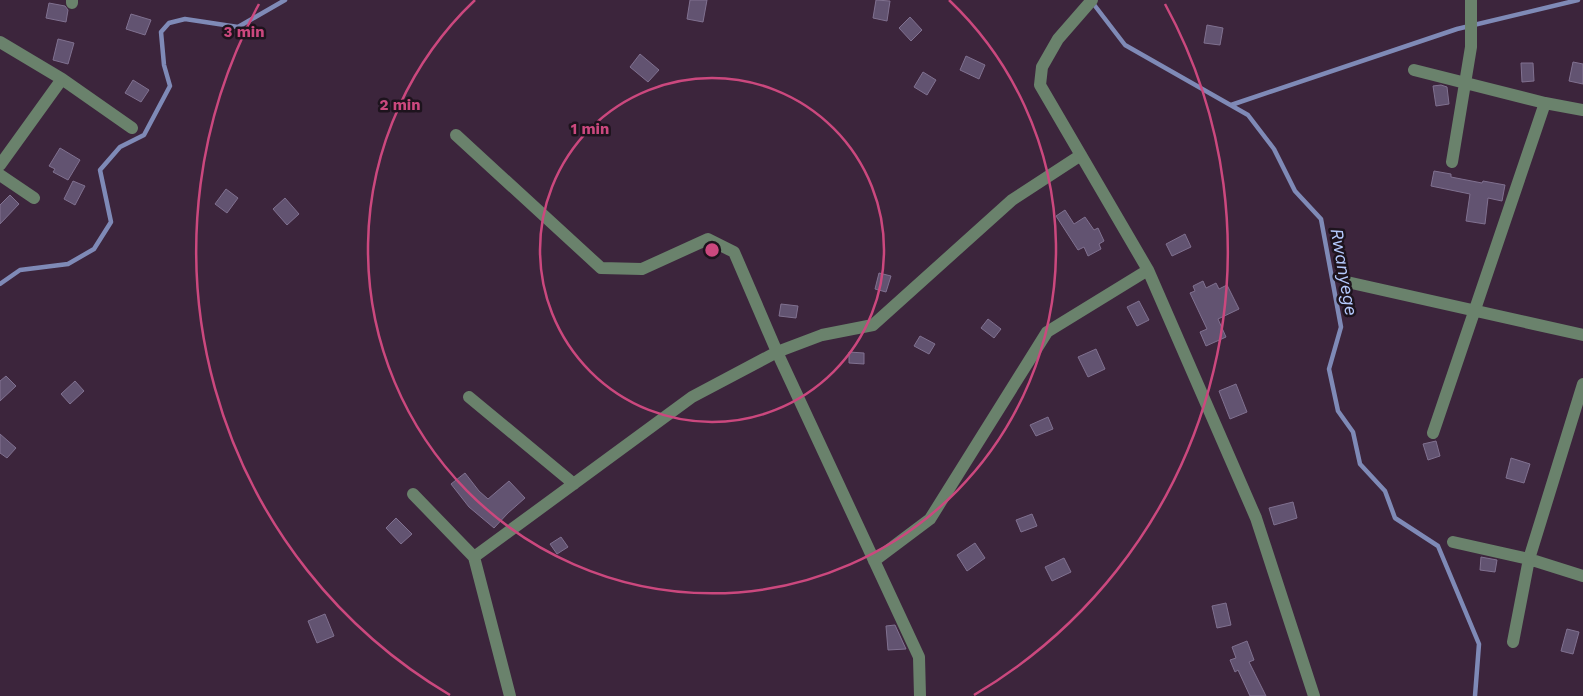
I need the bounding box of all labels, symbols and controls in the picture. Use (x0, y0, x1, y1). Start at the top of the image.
text: 3 min (224, 23, 264, 41)
text: 2 min (379, 96, 421, 114)
text: 1 min (571, 120, 609, 138)
water label: Rwanyege (1326, 226, 1363, 317)
centre of rings (703, 241, 721, 259)

